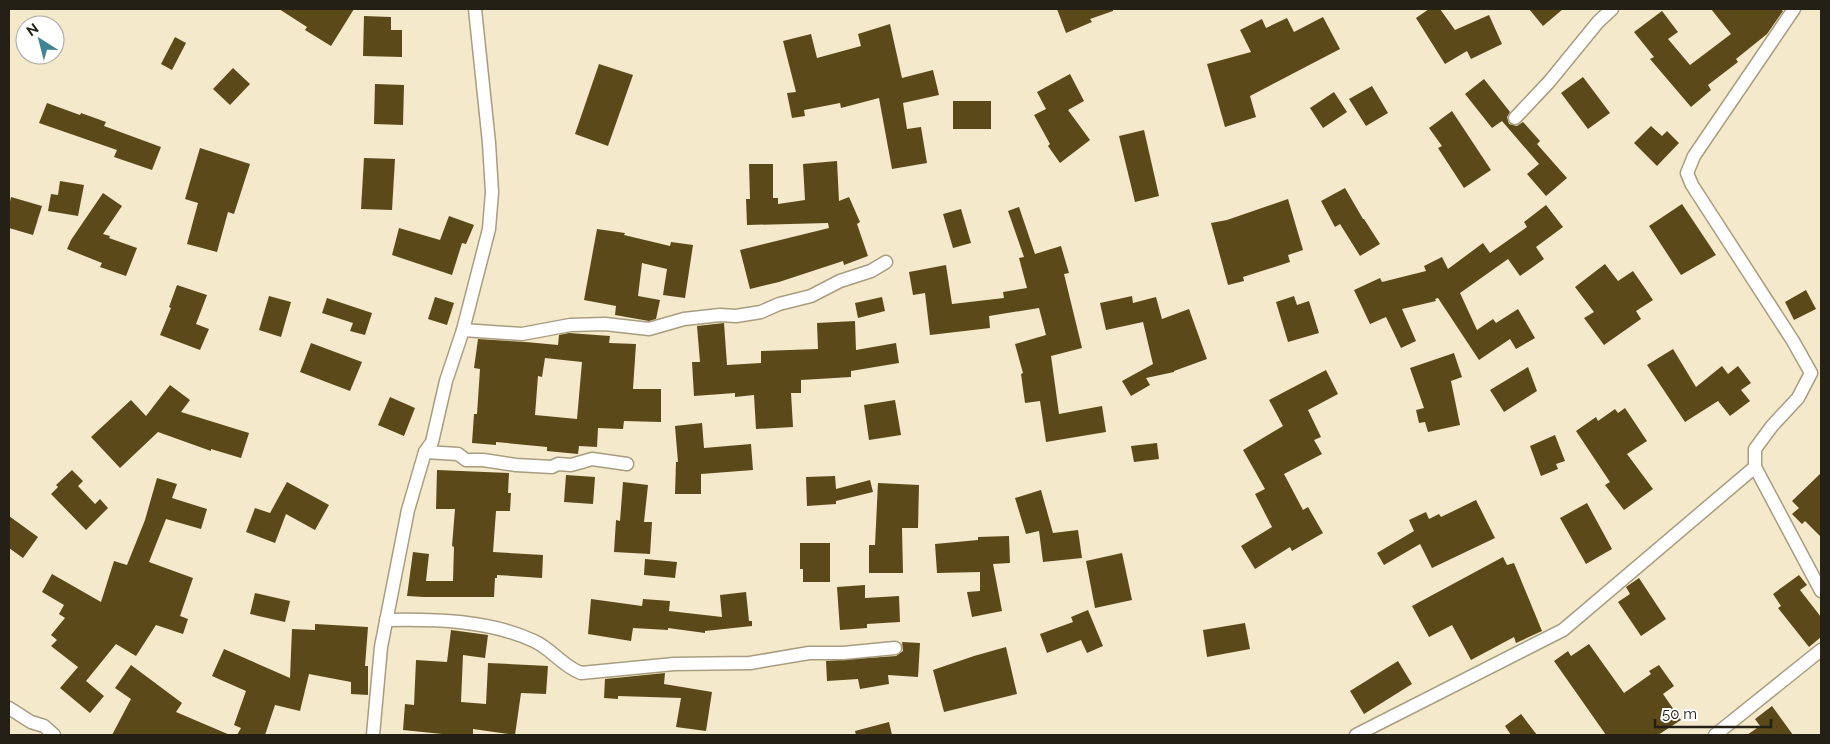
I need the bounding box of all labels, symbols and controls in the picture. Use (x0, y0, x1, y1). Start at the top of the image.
north arrow (15, 15, 65, 65)
text: N (23, 20, 41, 39)
scale bar (1655, 696, 1771, 728)
text: 50 m (1662, 705, 1697, 723)

